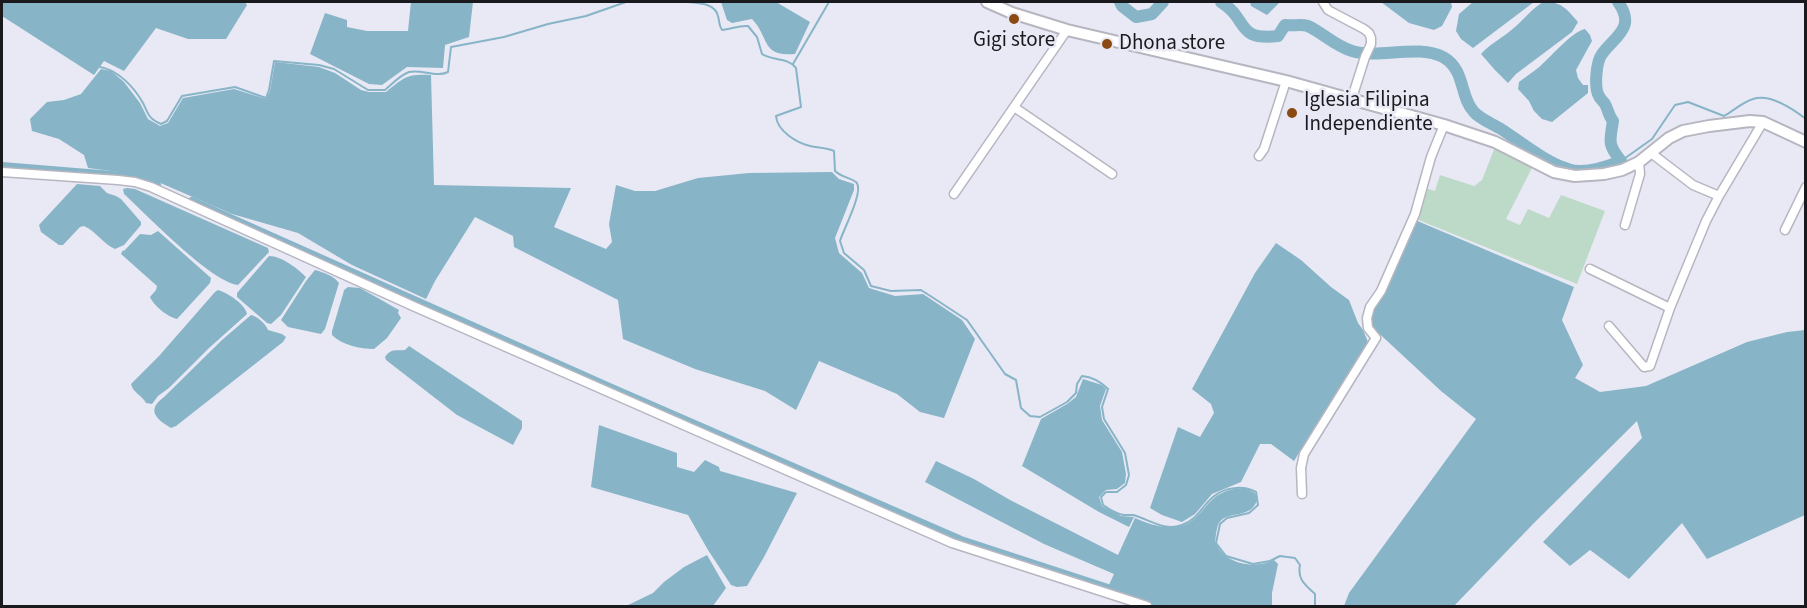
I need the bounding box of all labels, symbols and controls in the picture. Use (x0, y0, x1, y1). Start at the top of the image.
marker: Gigi store (1007, 12, 1021, 26)
place label: Gigi store (973, 28, 1055, 54)
place label: Dhona store (1119, 31, 1225, 57)
marker: Dhona store (1100, 37, 1114, 51)
place label: Iglesia Filipina Independiente (1304, 88, 1433, 138)
marker: Iglesia Filipina Independiente (1285, 106, 1299, 120)

